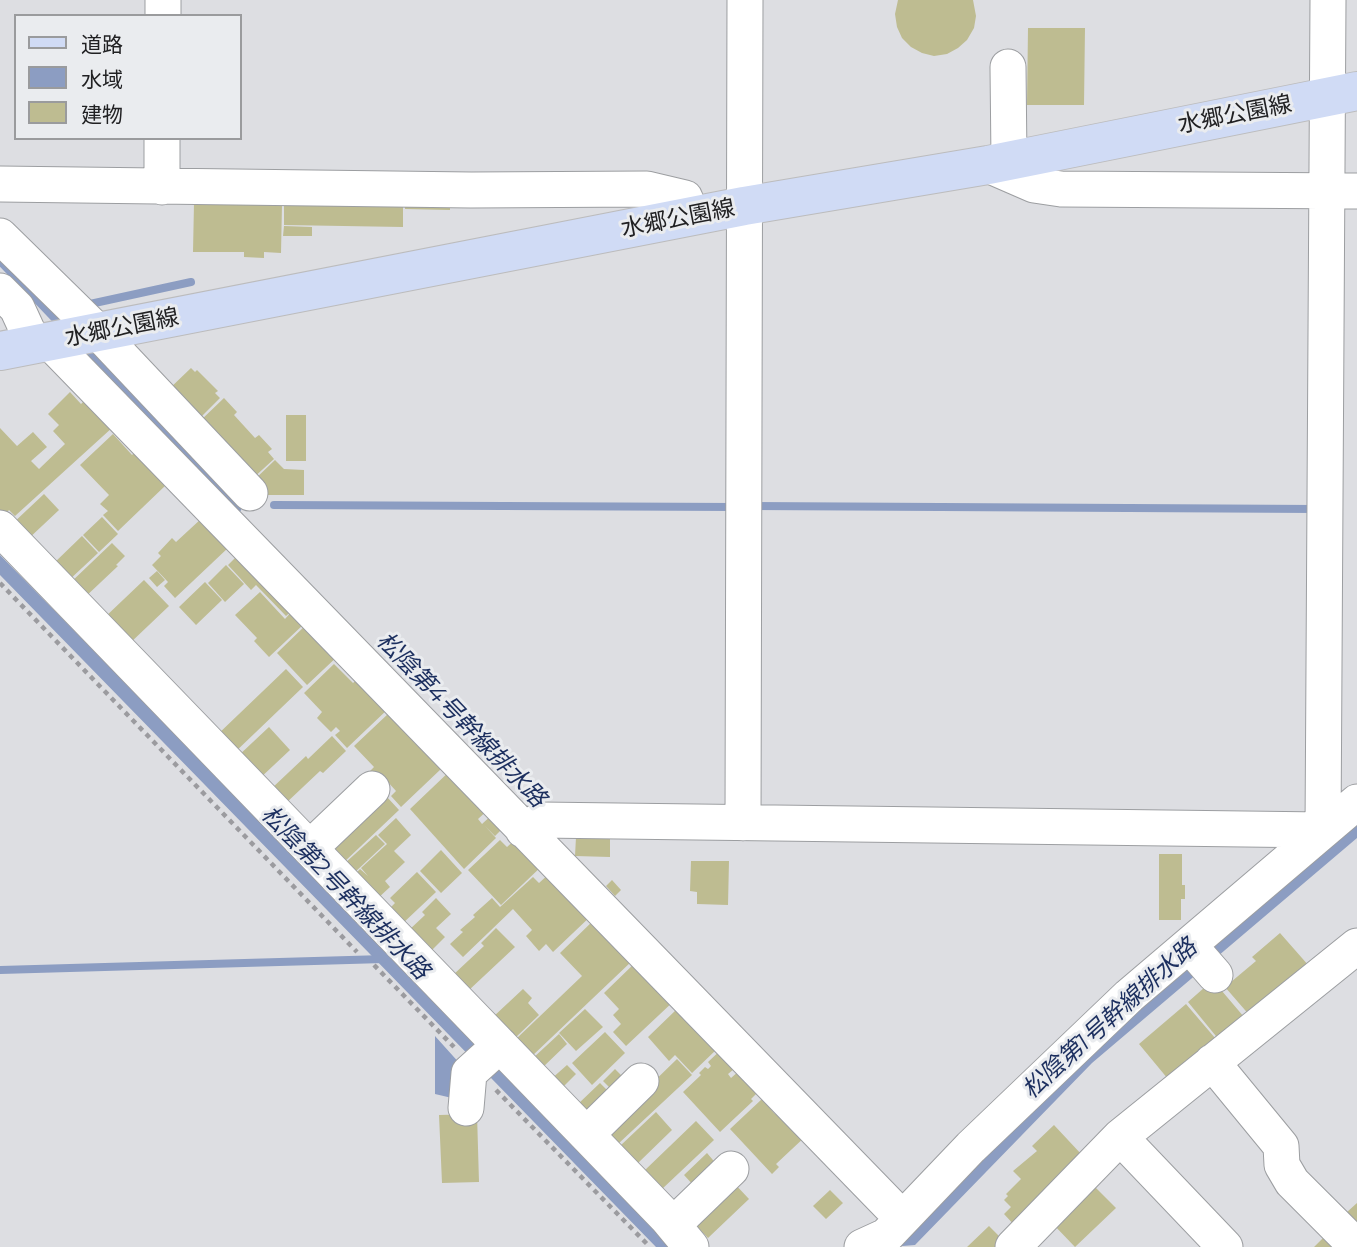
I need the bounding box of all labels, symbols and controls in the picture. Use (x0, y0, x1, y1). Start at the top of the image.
legend (14, 14, 242, 140)
text: 道路 (81, 32, 123, 57)
text: 水域 (81, 67, 123, 92)
street label: 水郷公園線 (1176, 90, 1294, 140)
text: 建物 (81, 102, 123, 127)
street label: 水郷公園線 (619, 194, 737, 244)
street label: 水郷公園線 (63, 303, 181, 353)
water label: 松陰第4号幹線排水路 (370, 627, 552, 813)
water label: 松陰第2号幹線排水路 (255, 800, 435, 986)
water label: 松陰第1号幹線排水路 (1017, 933, 1203, 1105)

